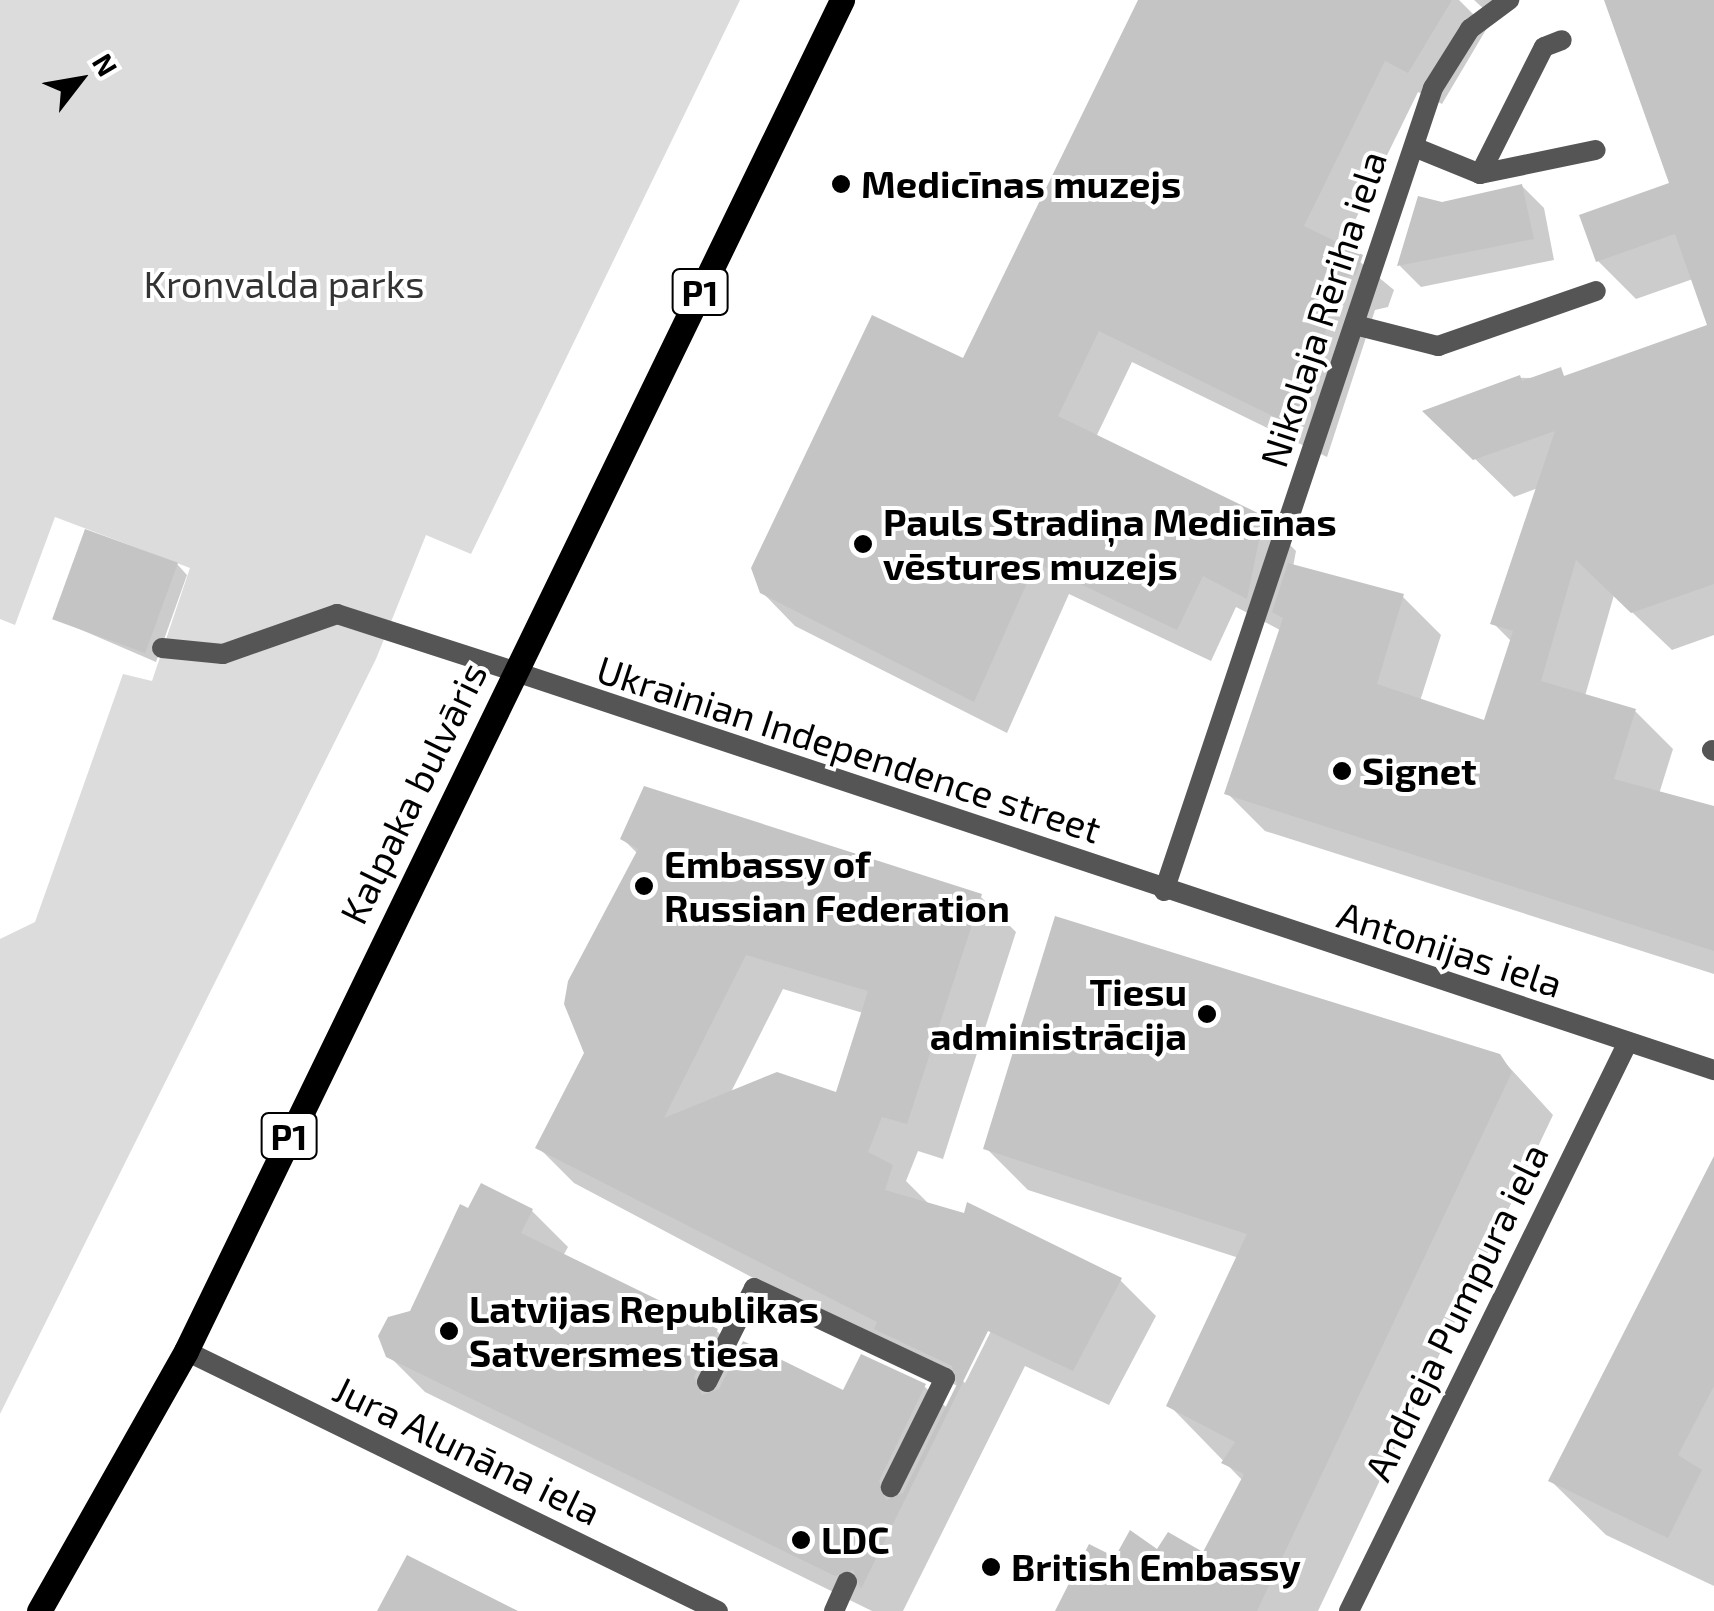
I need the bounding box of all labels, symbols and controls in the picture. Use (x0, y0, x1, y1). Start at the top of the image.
north arrow (30, 30, 130, 130)
text: N (86, 47, 125, 82)
street label: Nikolaja Rēriha iela (1250, 145, 1396, 473)
place label: Medicīnas muzejs (861, 161, 1181, 207)
marker: Medicīnas muzejs (830, 173, 852, 195)
park label: Kronvalda parks (144, 261, 424, 307)
road number: P1 (670, 262, 730, 322)
place label: Pauls Stradiņa Medicīnas vēstures muzejs (883, 499, 1337, 588)
marker: Pauls Stradiņa Medicīnas vēstures muzejs (852, 533, 874, 555)
street label: Ukrainian Independence street (591, 646, 1107, 852)
street label: Kalpaka bulvāris (330, 655, 496, 931)
place label: Signet (1362, 748, 1477, 794)
marker: Signet (1331, 760, 1353, 782)
place label: Embassy of Russian Federation (664, 841, 1010, 931)
marker: Embassy of Russian Federation (633, 875, 655, 897)
street label: Antonijas iela (1332, 891, 1568, 1007)
place label: Tiesu administrācija (930, 969, 1187, 1058)
marker: Tiesu administrācija (1196, 1003, 1218, 1025)
road number: P1 (259, 1106, 319, 1166)
street label: Andreja Pumpura iela (1355, 1136, 1557, 1488)
place label: Latvijas Republikas Satversmes tiesa (469, 1286, 819, 1376)
marker: Latvijas Republikas Satversmes tiesa (438, 1320, 460, 1342)
street label: Jura Alunāna iela (326, 1365, 608, 1535)
place label: LDC (821, 1517, 890, 1563)
marker: LDC (790, 1529, 812, 1551)
place label: British Embassy (1011, 1544, 1301, 1590)
marker: British Embassy (980, 1556, 1002, 1578)

